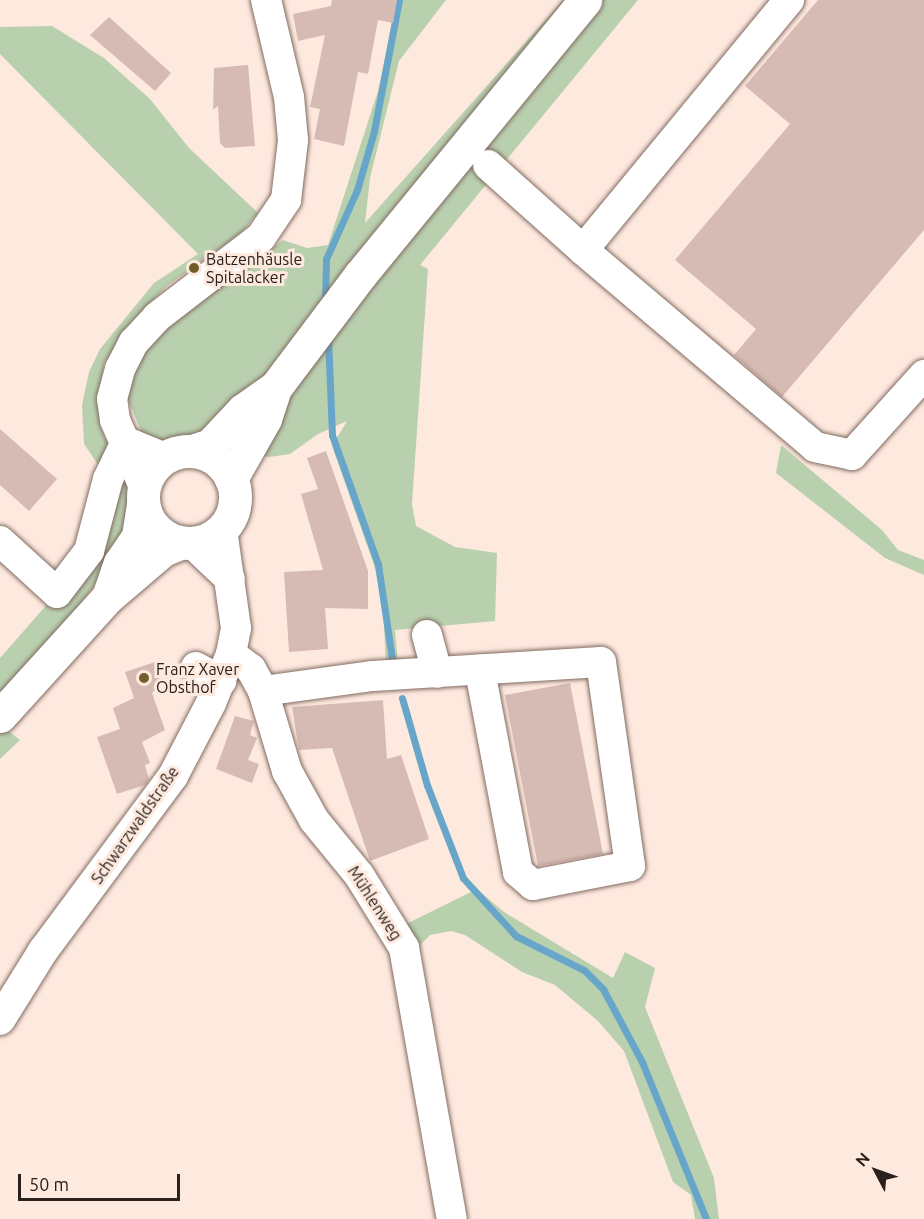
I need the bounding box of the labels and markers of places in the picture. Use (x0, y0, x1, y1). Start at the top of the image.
place label: Batzenhäusle Spitalacker (206, 249, 302, 287)
marker: Batzenhäusle Spitalacker (187, 261, 201, 275)
place label: Franz Xaver Obsthof (156, 659, 239, 697)
marker: Franz Xaver Obsthof (137, 671, 151, 685)

